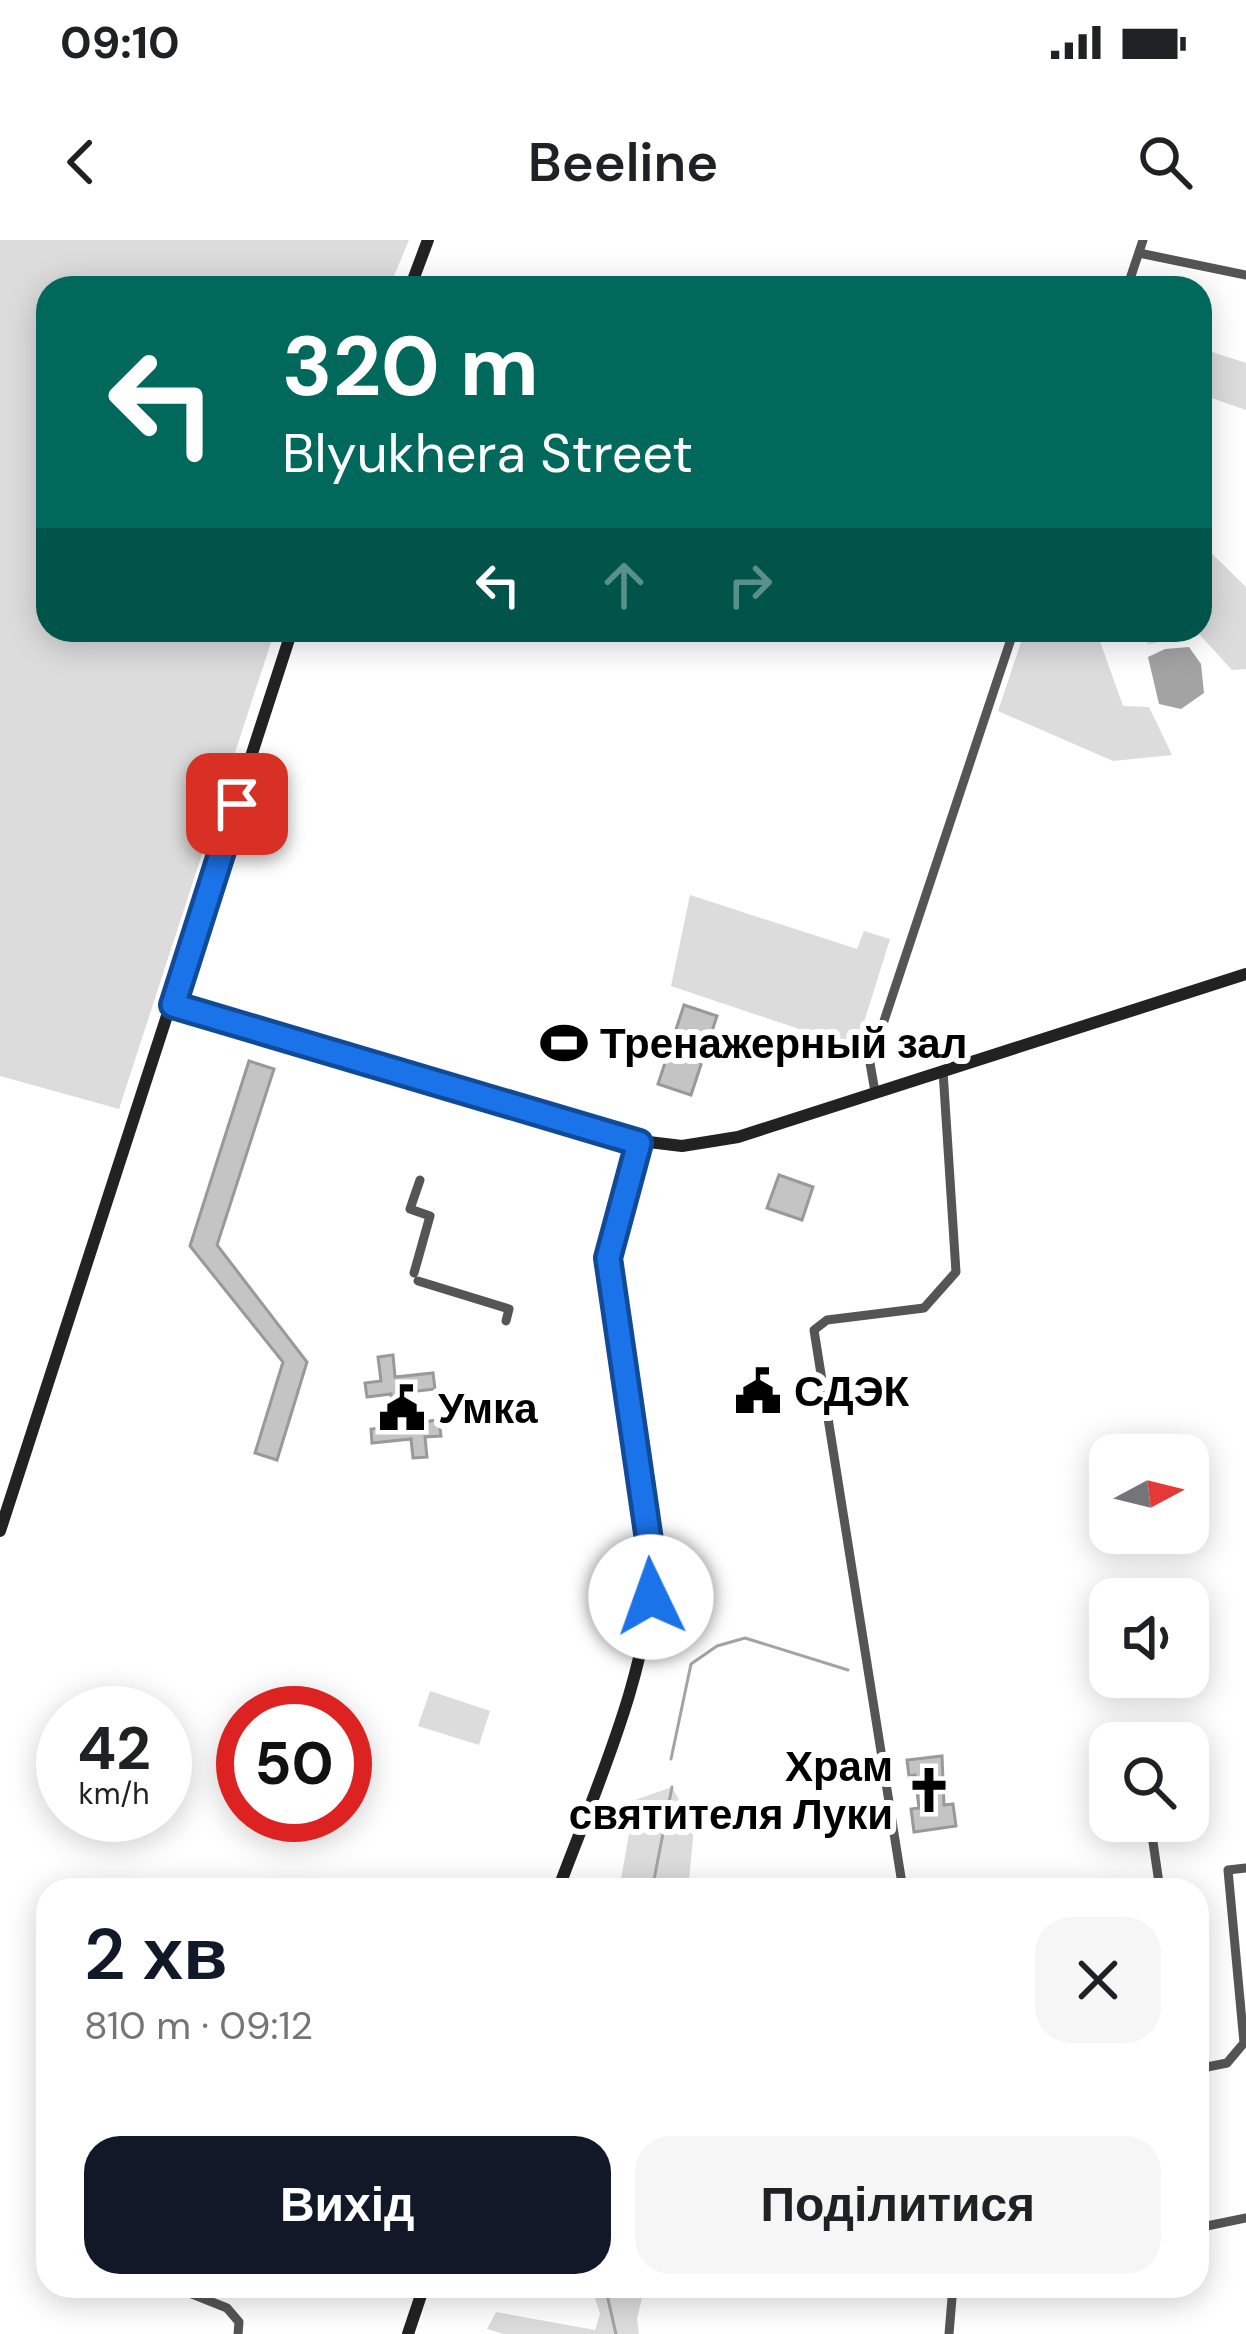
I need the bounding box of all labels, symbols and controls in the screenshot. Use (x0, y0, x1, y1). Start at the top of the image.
text: 09:10 (60, 13, 180, 72)
text: Beeline (528, 127, 718, 198)
icon: back (48, 129, 114, 195)
icon: search (1132, 129, 1198, 195)
text: 320 m (282, 312, 539, 421)
icon: left (84, 324, 240, 480)
text: Blyukhera Street (282, 418, 693, 489)
icon: left (465, 552, 531, 618)
icon: ahead (591, 552, 657, 618)
icon: right (717, 552, 783, 618)
pin (186, 753, 288, 855)
icon: arrive (204, 771, 270, 837)
place label: Тренажерный зал (600, 1016, 967, 1071)
sports icon: Тренажерный зал (539, 1018, 589, 1068)
place label: СДЭК (794, 1364, 910, 1419)
public building icon: СДЭК (733, 1366, 783, 1416)
place label: Умка (438, 1381, 538, 1436)
public building icon: Умка (377, 1383, 427, 1433)
north arrow (1089, 1434, 1209, 1554)
map controls (1089, 1434, 1209, 1842)
position arrow (588, 1534, 714, 1660)
button: sound (1089, 1578, 1209, 1698)
speed limit sign: 50 (216, 1686, 372, 1842)
text: 42 (77, 1709, 151, 1788)
button: search (1089, 1722, 1209, 1842)
place label: Храм святителя Луки (569, 1739, 893, 1842)
church icon: Храм святителя Луки (904, 1765, 954, 1815)
text: km/h (79, 1774, 149, 1813)
text: 2 хв (84, 1908, 227, 2001)
button: close (1035, 1917, 1161, 2043)
text: 810 m · 09:12 (84, 2000, 313, 2051)
button: Вихід (84, 2136, 611, 2274)
button: Поділитися (635, 2136, 1161, 2274)

